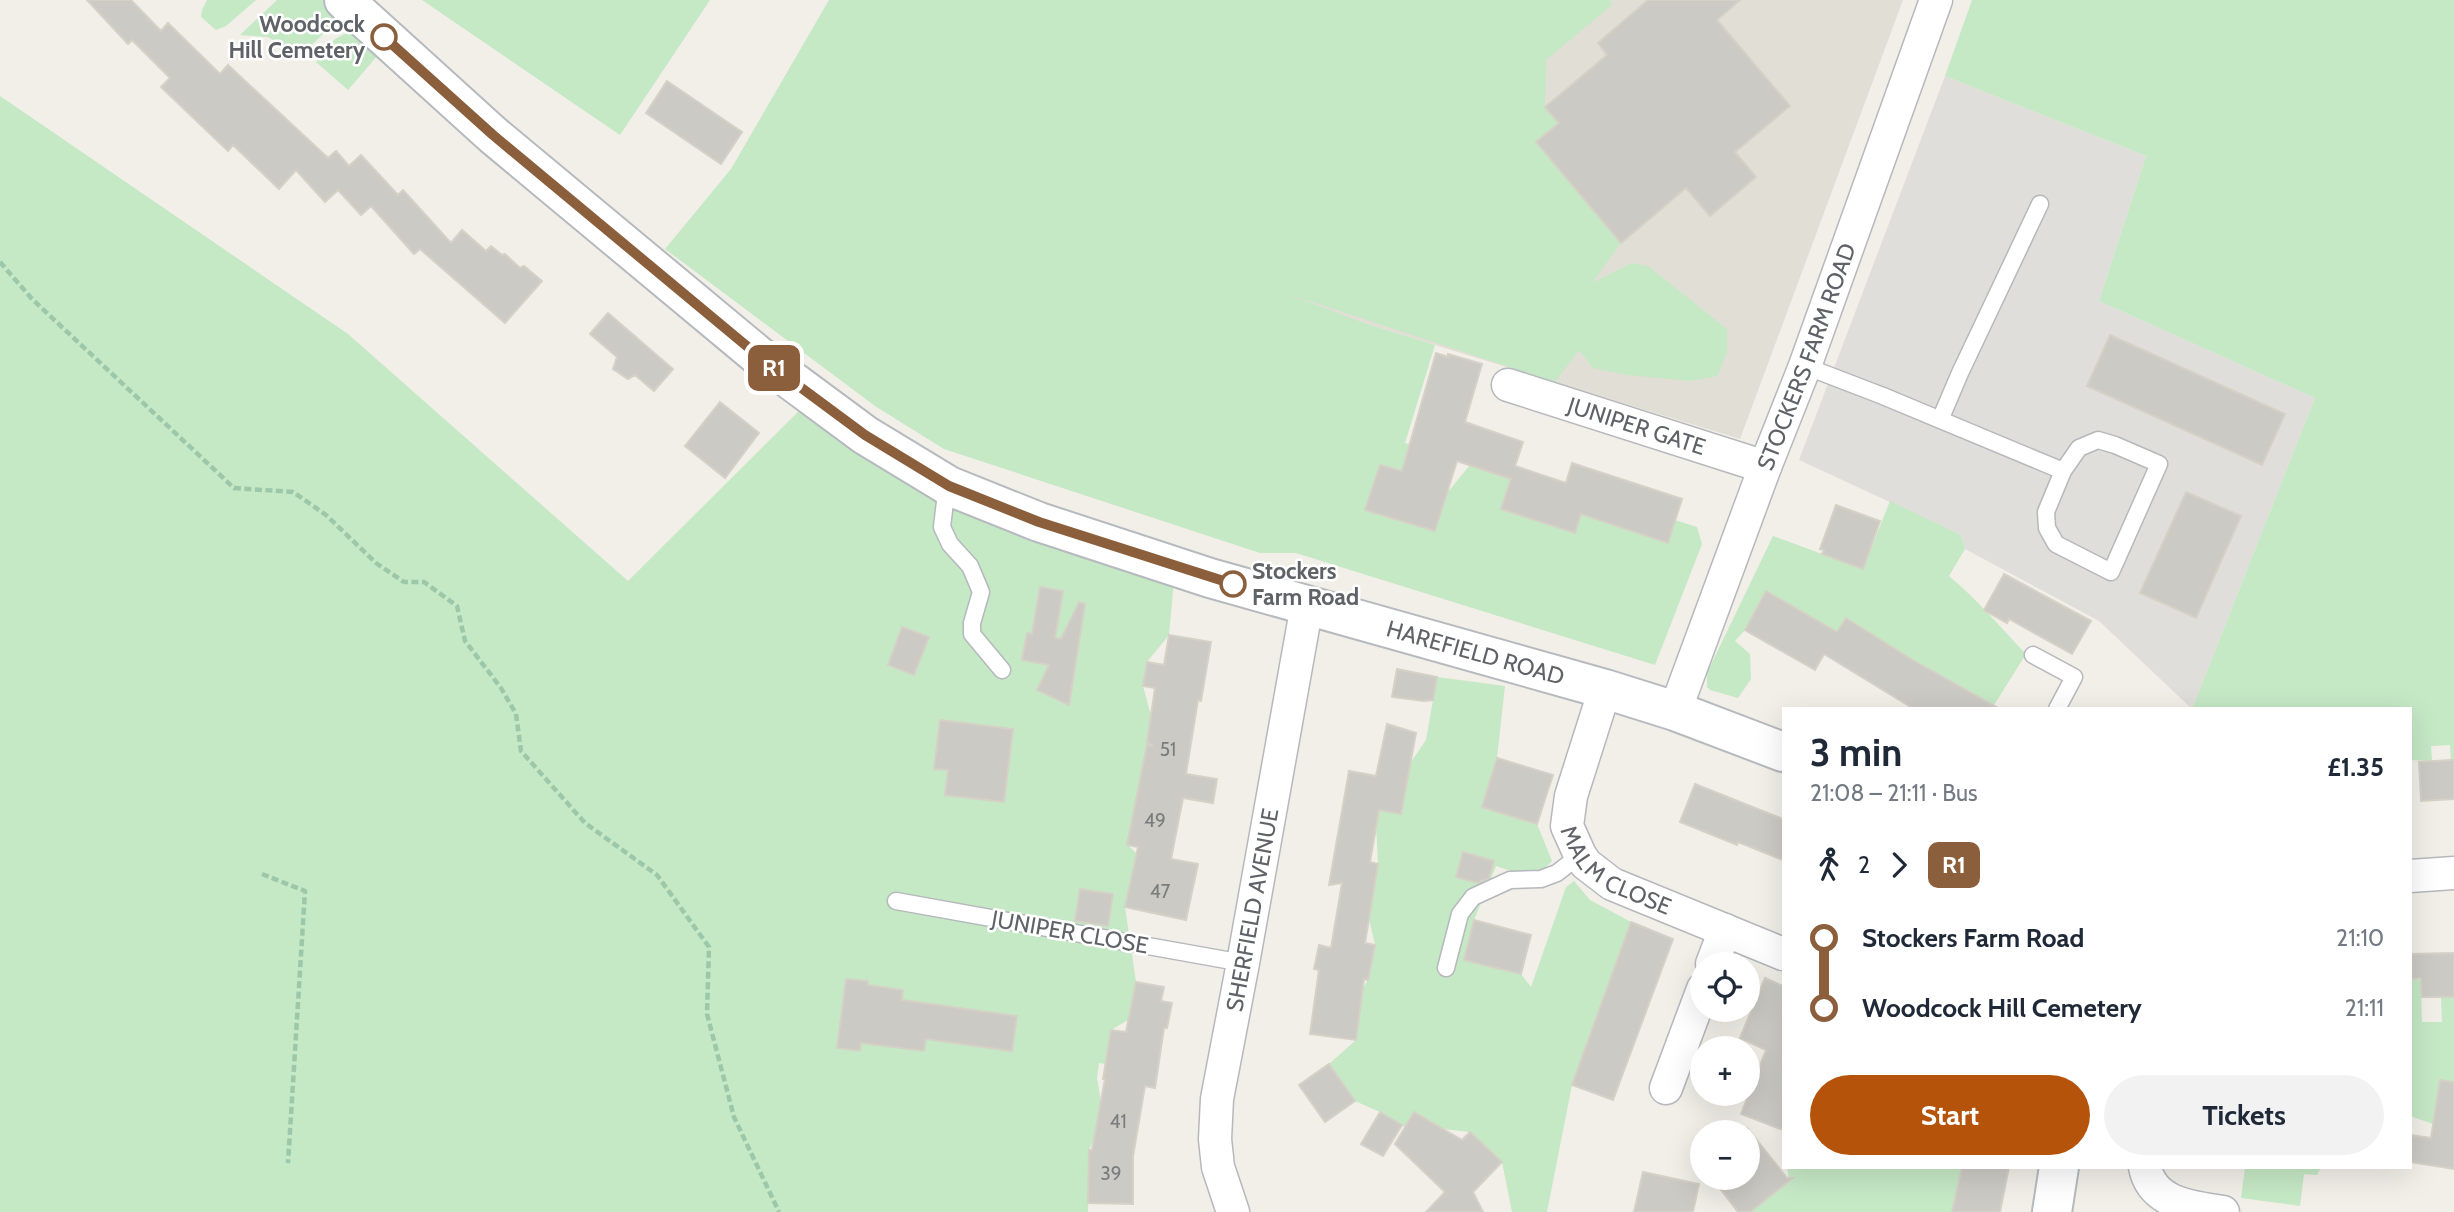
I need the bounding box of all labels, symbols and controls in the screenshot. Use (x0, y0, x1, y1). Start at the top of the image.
place label: Woodcock Hill Cemetery (228, 10, 366, 64)
marker: Woodcock Hill Cemetery (371, 24, 397, 50)
street label: STOCKERS FARM ROAD (1751, 239, 1862, 474)
line badge: R1 (742, 345, 806, 391)
text: R1 (762, 353, 786, 382)
street label: JUNIPER GATE (1563, 391, 1709, 461)
place label: Stockers Farm Road (1252, 557, 1359, 611)
marker: Stockers Farm Road (1220, 571, 1246, 597)
street label: HAREFIELD ROAD (1383, 614, 1568, 691)
text: 3 min (1810, 729, 1902, 776)
house number: 51 (1160, 738, 1176, 761)
text: £1.35 (2327, 751, 2384, 783)
text: 21:08 – 21:11 · Bus (1810, 779, 1978, 807)
street label: SHERFIELD AVENUE (1220, 806, 1284, 1014)
house number: 49 (1144, 809, 1166, 832)
street label: MALM CLOSE (1555, 821, 1675, 921)
icon: walk (1810, 846, 1848, 884)
icon: forward (1880, 846, 1918, 884)
text: R1 (1942, 850, 1966, 879)
text: 2 (1858, 851, 1870, 879)
house number: 47 (1150, 880, 1171, 903)
street label: JUNIPER CLOSE (989, 904, 1151, 960)
text: Stockers Farm Road (1862, 922, 2084, 954)
text: 21:10 (2336, 924, 2384, 952)
map controls (1690, 952, 1760, 1190)
button: locate (1690, 952, 1760, 1022)
text: Woodcock Hill Cemetery (1862, 992, 2142, 1024)
text: 21:11 (2345, 994, 2384, 1022)
button: + (1690, 1036, 1760, 1106)
button: Start (1810, 1075, 2090, 1155)
button: Tickets (2104, 1075, 2384, 1155)
house number: 41 (1109, 1110, 1127, 1133)
button: − (1690, 1120, 1760, 1190)
house number: 39 (1100, 1162, 1122, 1185)

